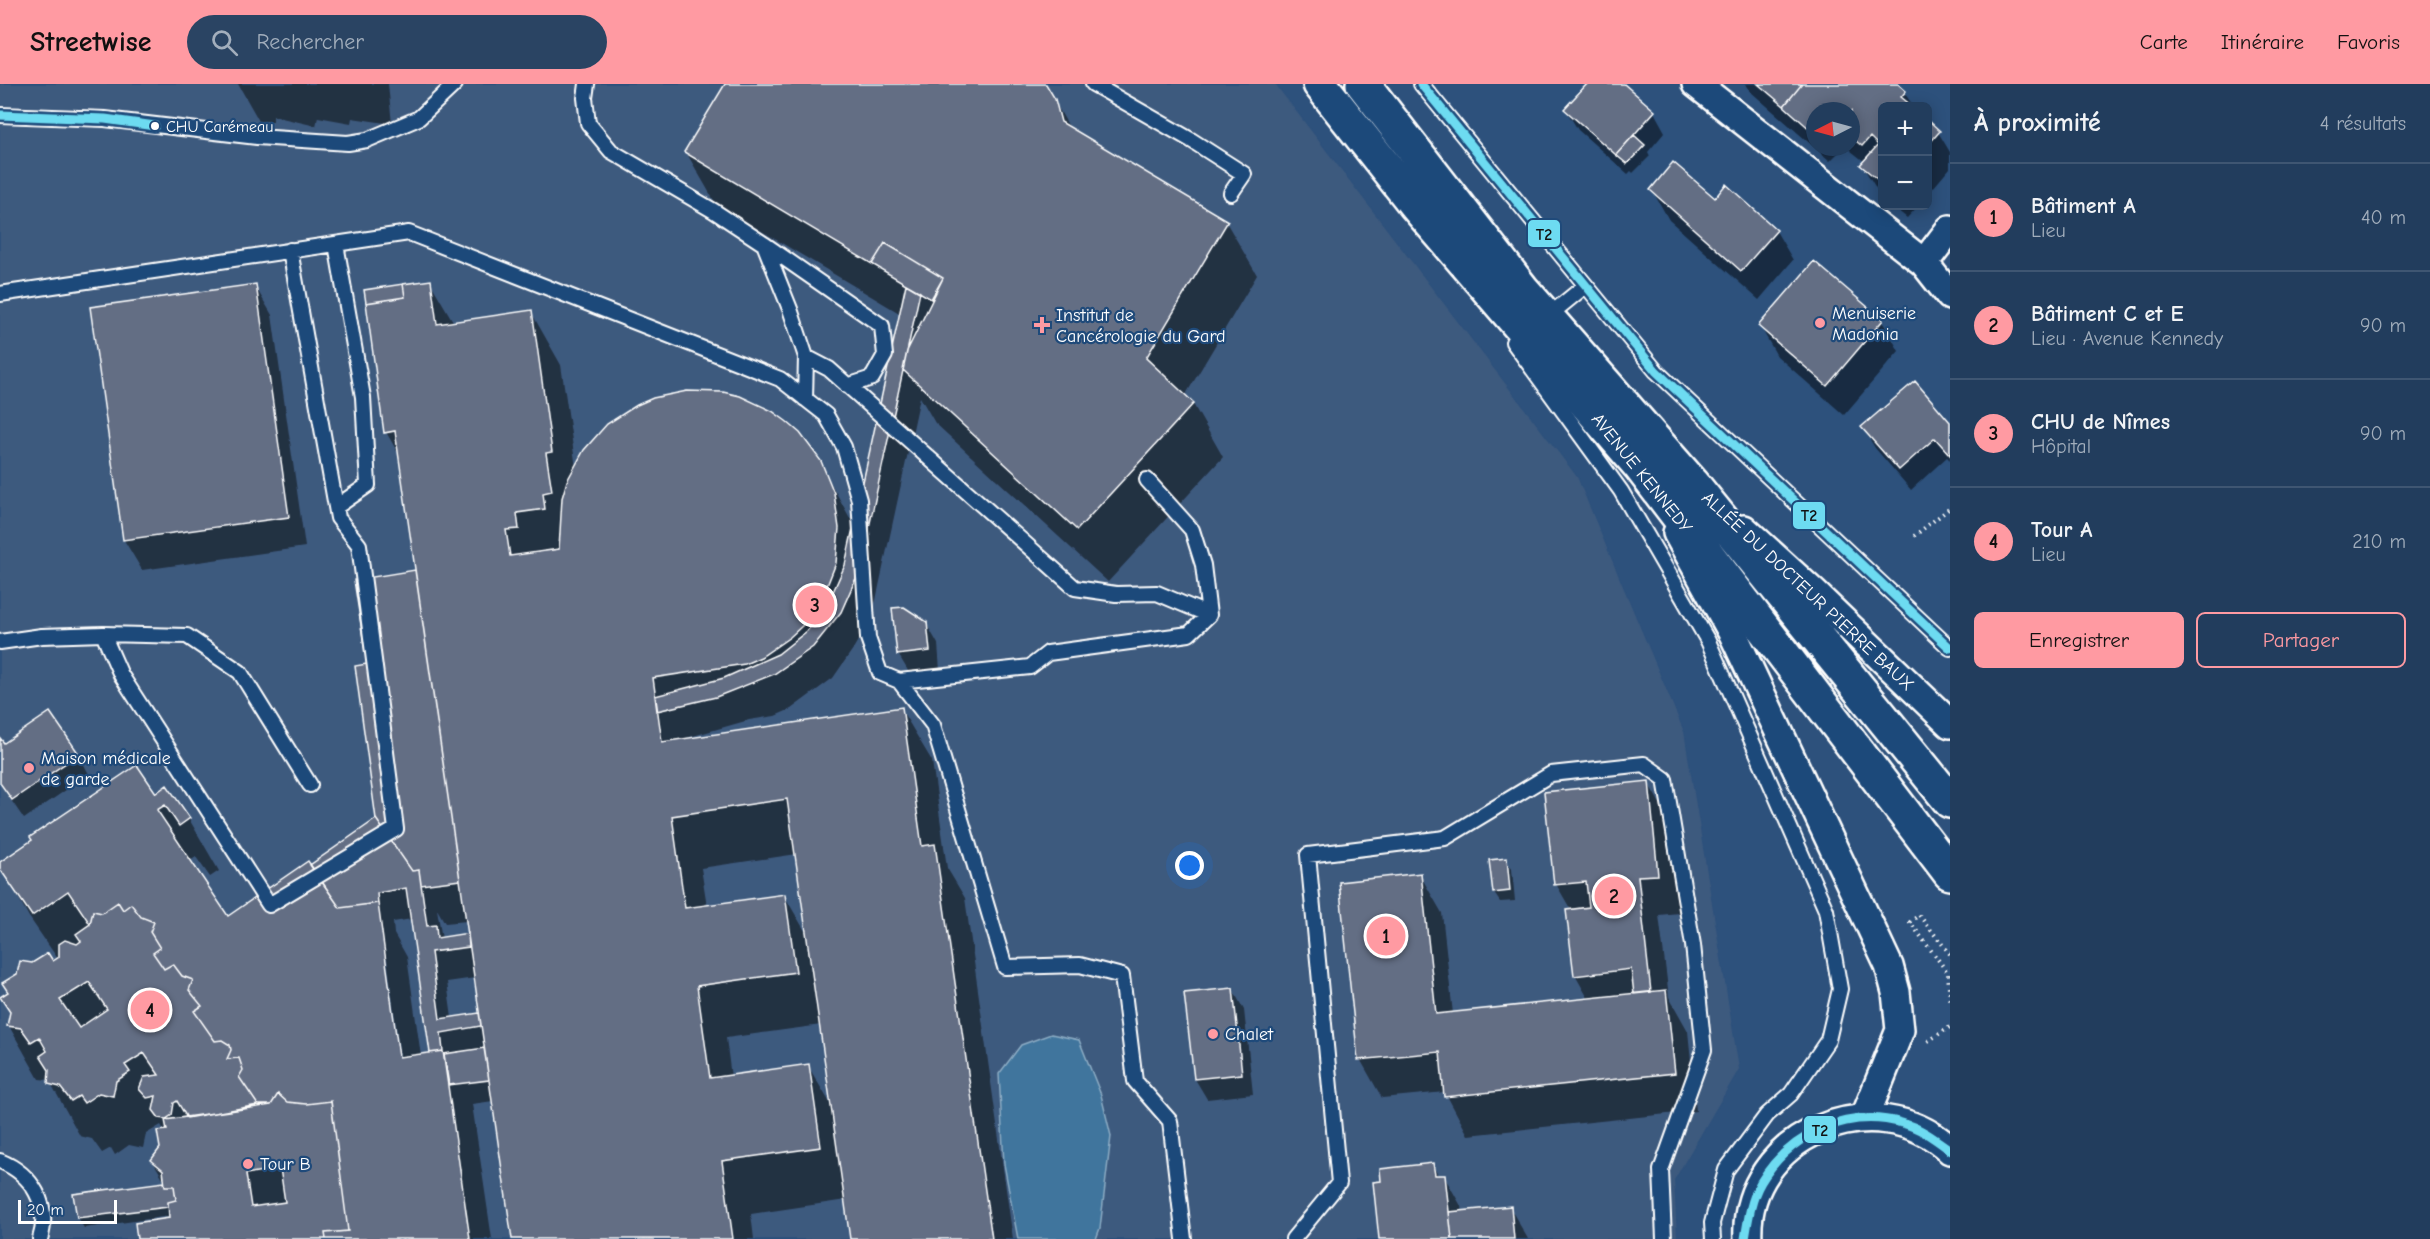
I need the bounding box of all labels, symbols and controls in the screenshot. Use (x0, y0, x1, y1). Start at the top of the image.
search box (187, 15, 607, 69)
text: Streetwise (30, 26, 151, 58)
icon: search (208, 26, 241, 59)
text: Rechercher (256, 29, 364, 55)
text: Carte (2140, 30, 2188, 54)
text: Itinéraire (2221, 30, 2304, 54)
text: Favoris (2337, 30, 2400, 54)
north arrow (1806, 102, 1860, 156)
map controls (1878, 102, 1932, 210)
button: + (1878, 102, 1932, 156)
text: À proximité (1974, 108, 2101, 138)
text: 4 résultats (2320, 112, 2406, 135)
place label: CHU Carémeau (166, 118, 273, 136)
marker: CHU Carémeau (149, 120, 161, 132)
button: − (1878, 156, 1932, 210)
text: Bâtiment A (2031, 193, 2136, 219)
text: 1 (1990, 206, 1997, 229)
text: 40 m (2361, 206, 2406, 229)
line badge: T2 (1527, 219, 1561, 248)
text: Lieu (2031, 219, 2066, 242)
text: T2 (1536, 226, 1552, 244)
text: Bâtiment C et E (2031, 301, 2183, 327)
place label: Menuiserie Madonia (1832, 303, 1916, 345)
place label: Institut de Cancérologie du Gard (1056, 305, 1226, 347)
text: 2 (1989, 314, 1998, 337)
text: 90 m (2360, 314, 2406, 337)
marker: Institut de Cancérologie du Gard (1033, 316, 1051, 334)
marker: Menuiserie Madonia (1813, 316, 1827, 330)
text: Lieu · Avenue Kennedy (2031, 327, 2223, 350)
street label: AVENUE KENNEDY (1587, 409, 1697, 538)
text: CHU de Nîmes (2031, 409, 2170, 435)
text: 3 (1989, 422, 1998, 445)
text: 90 m (2360, 422, 2406, 445)
text: Hôpital (2031, 435, 2091, 458)
street label: ALLÉE DU DOCTEUR PIERRE BAUX (1697, 487, 1919, 695)
line badge: T2 (1792, 501, 1826, 530)
text: T2 (1801, 507, 1817, 525)
text: Tour A (2031, 517, 2092, 543)
text: 4 (1989, 530, 1998, 553)
text: 210 m (2352, 530, 2406, 553)
text: Lieu (2031, 543, 2066, 566)
pin: 3 (796, 582, 834, 628)
button: Enregistrer (1974, 612, 2184, 668)
button: Partager (2196, 612, 2406, 668)
place label: Maison médicale de garde (41, 748, 171, 790)
marker: Maison médicale de garde (22, 761, 36, 775)
your location (1175, 851, 1204, 880)
pin: 2 (1594, 874, 1634, 918)
pin: 1 (1366, 914, 1406, 958)
pin: 4 (130, 988, 170, 1032)
place label: Chalet (1225, 1024, 1274, 1045)
marker: Chalet (1206, 1027, 1220, 1041)
line badge: T2 (1803, 1115, 1837, 1144)
text: T2 (1812, 1122, 1828, 1140)
place label: Tour B (260, 1154, 311, 1175)
marker: Tour B (241, 1157, 255, 1171)
scale bar (18, 1197, 117, 1224)
text: 20 m (27, 1201, 64, 1219)

